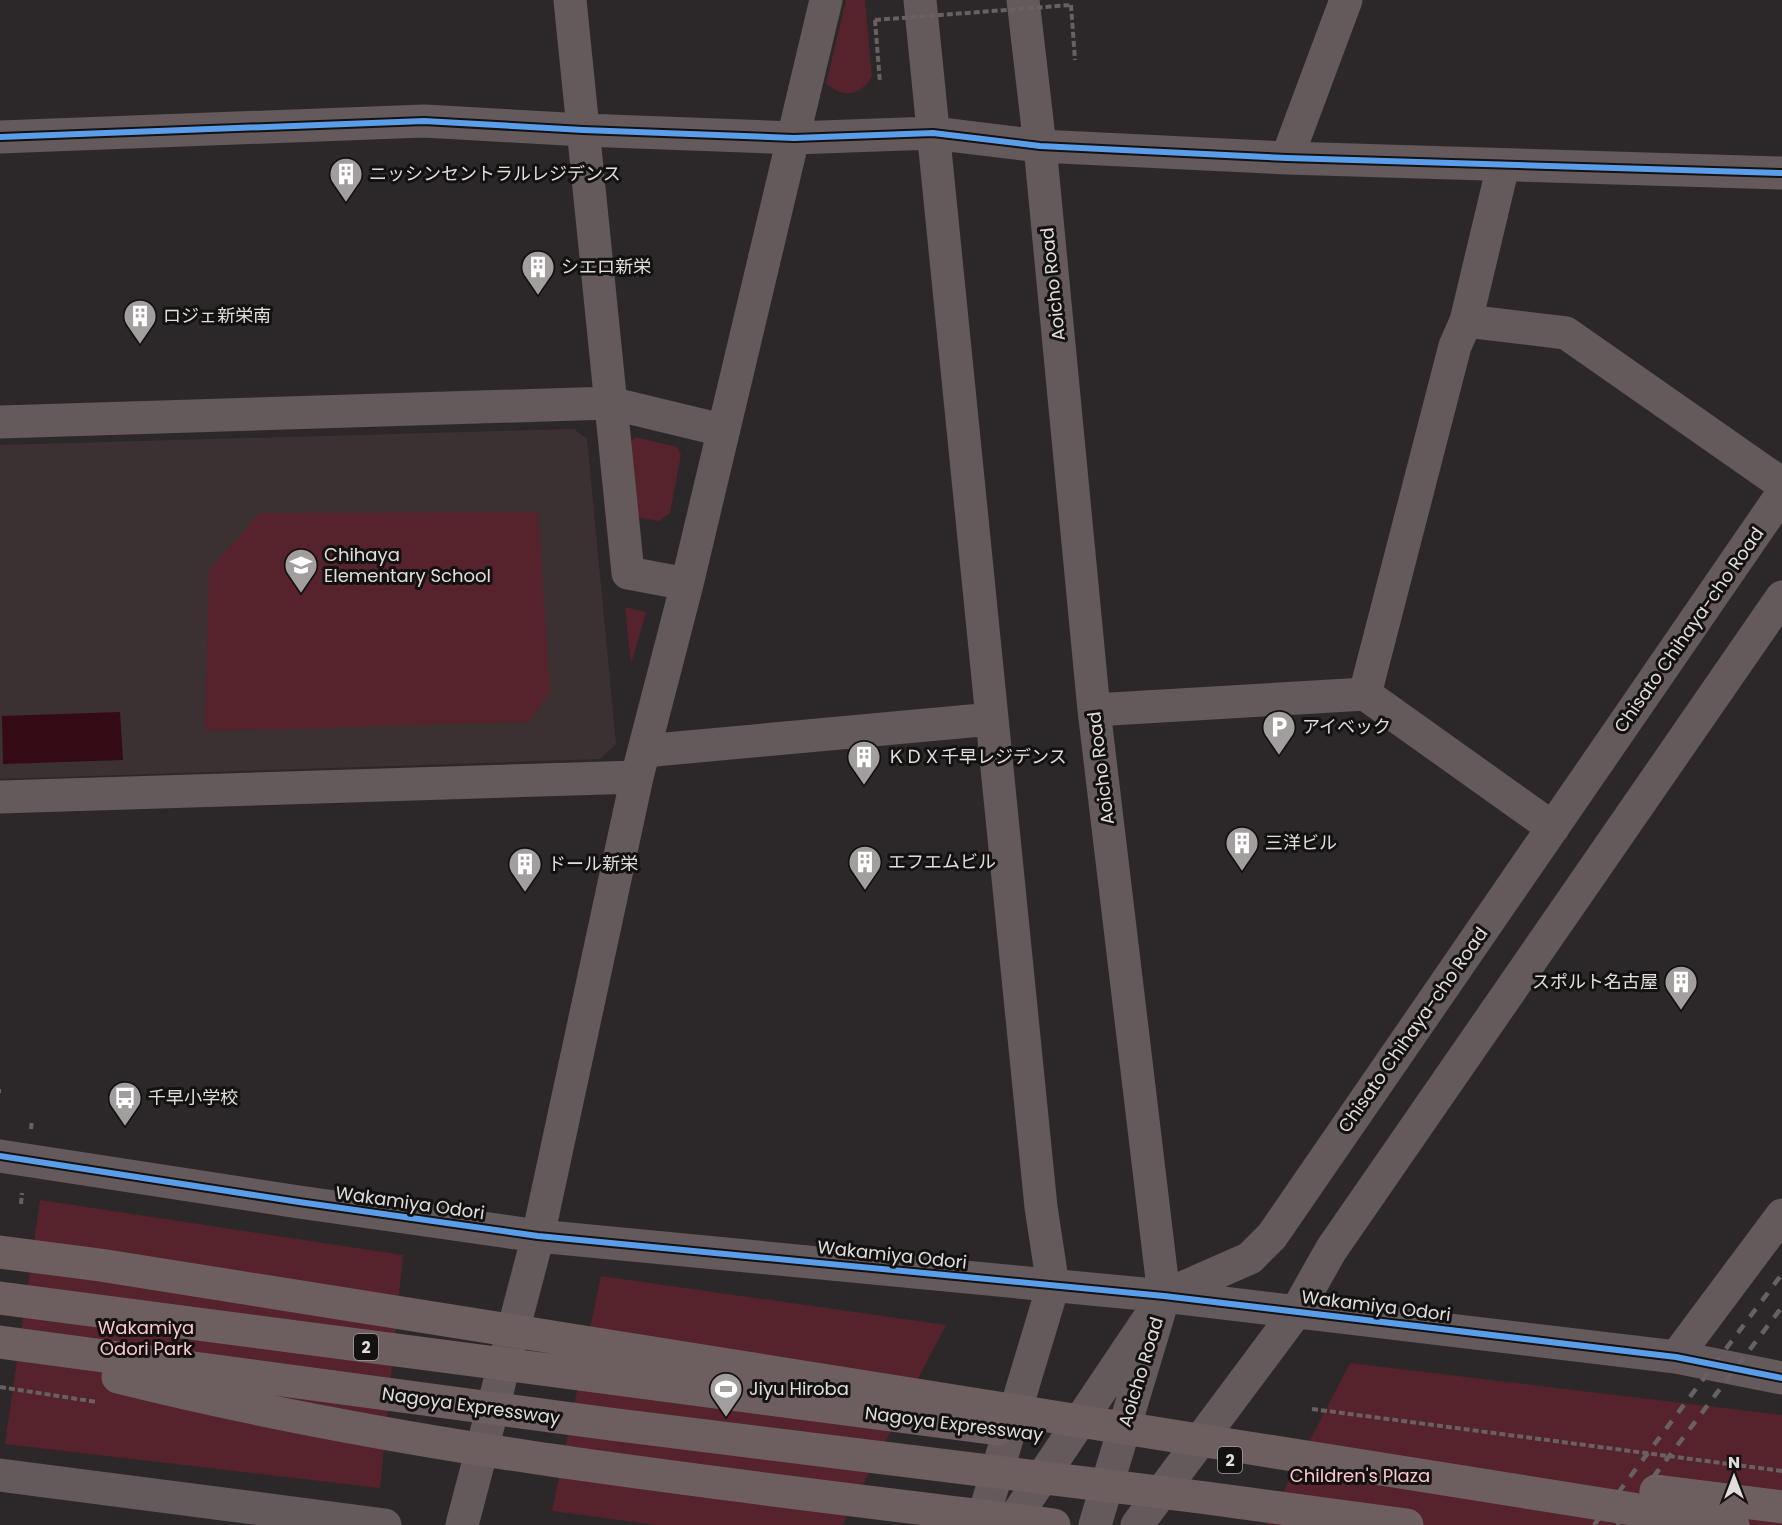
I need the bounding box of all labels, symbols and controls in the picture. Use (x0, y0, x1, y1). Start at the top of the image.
building icon: ニッシンセントラルレジデンス (328, 156, 364, 203)
place label: ニッシンセントラルレジデンス (369, 161, 621, 186)
street label: Aoicho Road (1034, 226, 1071, 342)
building icon: シエロ新栄 (520, 249, 556, 296)
place label: シエロ新栄 (561, 254, 651, 279)
building icon: ロジェ新栄南 (122, 298, 158, 345)
place label: ロジェ新栄南 (163, 303, 271, 328)
street label: Chisato Chihaya-cho Road (1608, 522, 1769, 737)
place label: Chihaya Elementary School (324, 542, 491, 588)
school or university icon: Chihaya Elementary School (283, 547, 319, 594)
parking icon: アイベック (1261, 709, 1297, 756)
street label: Aoicho Road (1081, 710, 1120, 826)
place label: アイベック (1302, 714, 1391, 739)
building icon: ＫＤＸ千早レジデンス (846, 739, 882, 786)
place label: ＫＤＸ千早レジデンス (887, 744, 1067, 769)
building icon: 三洋ビル (1224, 825, 1260, 872)
place label: 三洋ビル (1265, 830, 1337, 855)
building icon: エフエムビル (847, 844, 883, 891)
building icon: ドール新栄 (507, 846, 543, 893)
place label: エフエムビル (888, 849, 996, 874)
place label: ドール新栄 (548, 851, 638, 876)
street label: Chisato Chihaya-cho Road (1332, 922, 1493, 1137)
building icon: スポルト名古屋 (1663, 964, 1699, 1011)
place label: スポルト名古屋 (1532, 969, 1658, 994)
bus stop icon: 千早小学校 (107, 1080, 143, 1127)
place label: 千早小学校 (148, 1085, 238, 1110)
street label: Wakamiya Odori (334, 1180, 486, 1225)
street label: Wakamiya Odori (816, 1234, 968, 1275)
street label: Wakamiya Odori (1300, 1284, 1452, 1327)
street label: Aoicho Road (1112, 1314, 1169, 1430)
park label: Wakamiya Odori Park (98, 1315, 194, 1361)
road number: 2 (354, 1334, 378, 1360)
sports icon: Jiyu Hiroba (708, 1371, 744, 1418)
place label: Jiyu Hiroba (749, 1376, 849, 1401)
street label: Nagoya Expressway (381, 1381, 562, 1430)
street label: Nagoya Expressway (864, 1400, 1045, 1447)
road number: 2 (1218, 1447, 1242, 1473)
north arrow (1704, 1447, 1764, 1507)
text: N (1728, 1451, 1740, 1474)
park label: Children's Plaza (1290, 1463, 1430, 1488)

